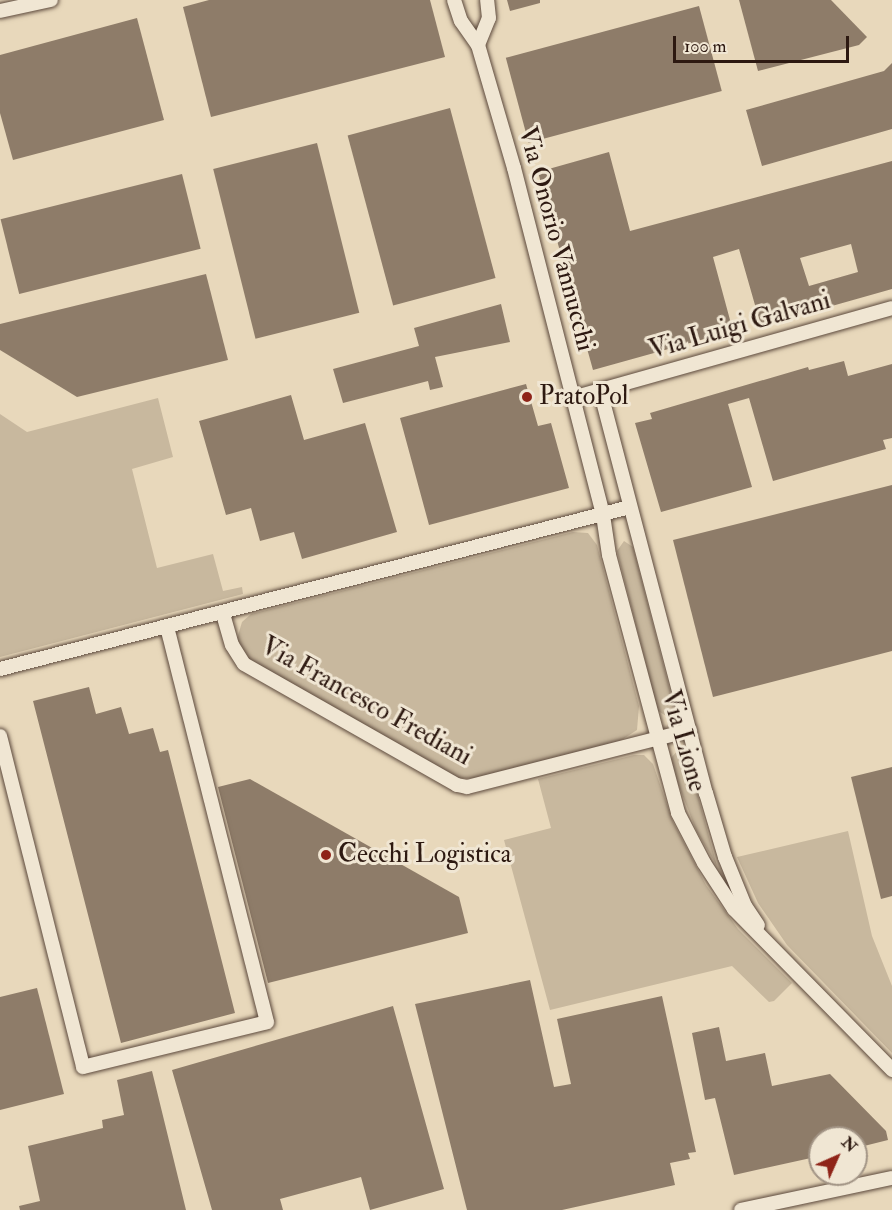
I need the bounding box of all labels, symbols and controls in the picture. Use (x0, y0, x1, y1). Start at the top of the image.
scale bar (676, 24, 852, 62)
text: 100 m (684, 35, 727, 58)
street label: Via Onorio Vannucchi (511, 123, 601, 355)
street label: Via Luigi Galvani (646, 285, 834, 367)
place label: PratoPol (539, 381, 628, 413)
marker: PratoPol (520, 390, 534, 404)
street label: Via Francesco Frediani (255, 631, 477, 773)
street label: Via Lione (654, 687, 712, 795)
place label: Cecchi Logistica (338, 839, 511, 871)
marker: Cecchi Logistica (319, 848, 333, 862)
north arrow (808, 1126, 868, 1186)
text: N (837, 1133, 861, 1157)

